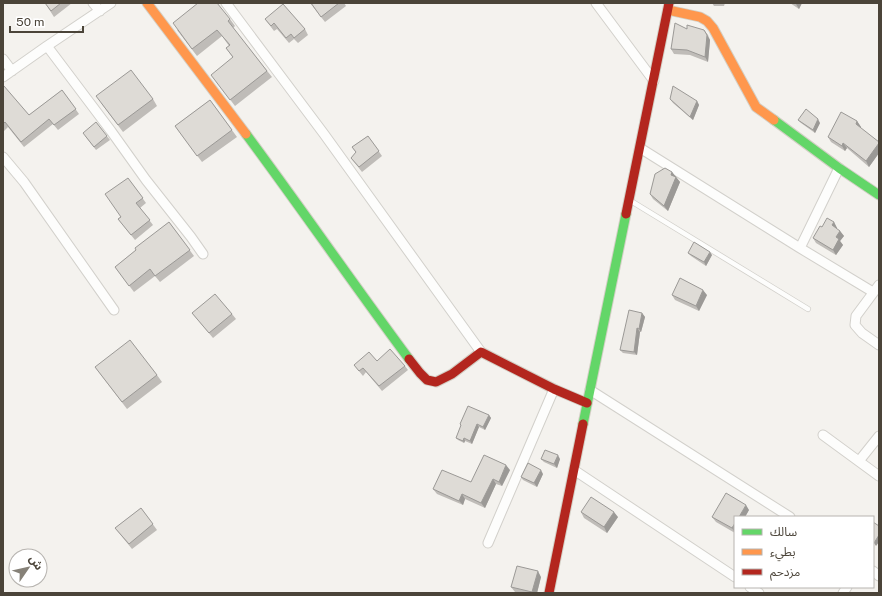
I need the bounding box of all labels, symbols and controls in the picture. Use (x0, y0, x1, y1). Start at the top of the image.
scale bar (10, 8, 83, 34)
text: 50 m (16, 15, 44, 29)
legend (734, 516, 874, 588)
text: سالك (770, 525, 797, 539)
text: بطيء (770, 545, 796, 562)
north arrow (8, 548, 48, 588)
text: ش (26, 553, 45, 573)
text: مزدحم (770, 565, 800, 581)

